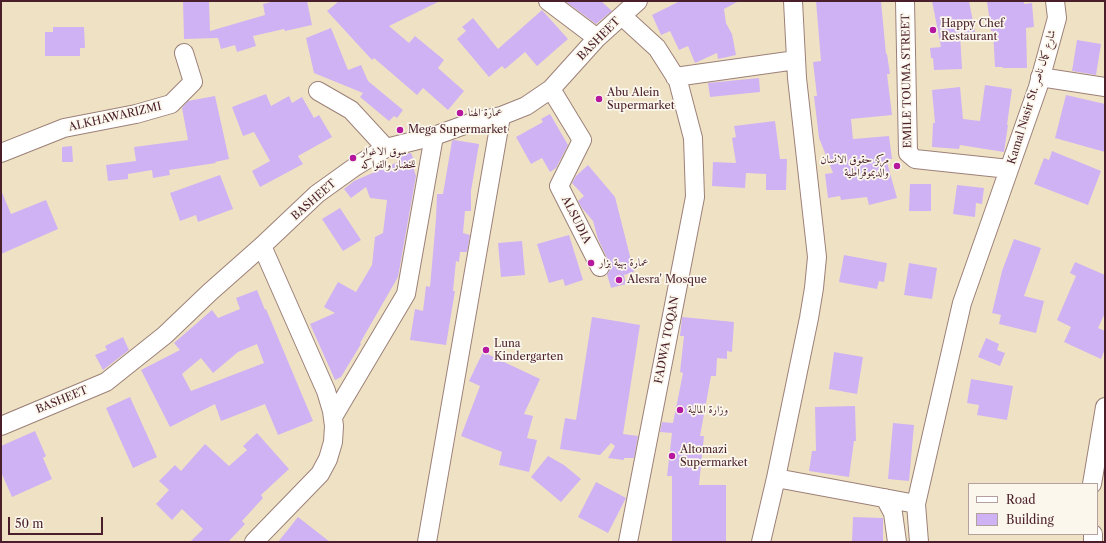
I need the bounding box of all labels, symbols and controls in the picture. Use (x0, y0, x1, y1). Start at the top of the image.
street label: EMILE TOUMA STREET (899, 13, 915, 149)
street label: BASHEET (575, 15, 623, 63)
place label: Happy Chef Restaurant (941, 17, 1004, 43)
marker: Happy Chef Restaurant (928, 25, 938, 35)
street label: Kamal Nasir St. شارع كمال ناصر (1005, 28, 1059, 166)
place label: Abu Alein Supermarket (607, 86, 675, 112)
marker: Abu Alein Supermarket (594, 94, 604, 104)
street label: ALKHAWARIZMI (67, 100, 163, 134)
place label: عمارة الهنا (468, 106, 502, 120)
marker: عمارة الهنا (455, 108, 465, 118)
place label: Mega Supermarket (408, 123, 507, 137)
marker: Mega Supermarket (395, 125, 405, 135)
place label: سوق الاغوار للخضار والفواكه (361, 145, 416, 171)
marker: سوق الاغوار للخضار والفواكه (348, 153, 358, 163)
place label: مركز حقوق الانسان والديموقراطية (820, 153, 889, 179)
marker: مركز حقوق الانسان والديموقراطية (892, 161, 902, 171)
street label: BASHEET (289, 177, 339, 223)
street label: ALSUDIA (558, 194, 594, 246)
place label: عمارة بهية بزار (599, 256, 648, 270)
marker: عمارة بهية بزار (586, 258, 596, 268)
place label: Alesra' Mosque (627, 273, 707, 287)
marker: Alesra' Mosque (614, 275, 624, 285)
street label: FADWA TOQAN (652, 295, 682, 385)
place label: Luna Kindergarten (494, 337, 563, 363)
marker: Luna Kindergarten (481, 345, 491, 355)
street label: BASHEET (34, 384, 90, 416)
place label: وزارة المالية (688, 403, 728, 417)
marker: وزارة المالية (675, 405, 685, 415)
place label: Altomazi Supermarket (680, 443, 748, 469)
marker: Altomazi Supermarket (667, 451, 677, 461)
legend (968, 483, 1098, 535)
text: Road (1006, 492, 1036, 507)
scale bar (10, 509, 105, 535)
text: Building (1006, 512, 1054, 527)
text: 50 m (15, 516, 44, 531)

